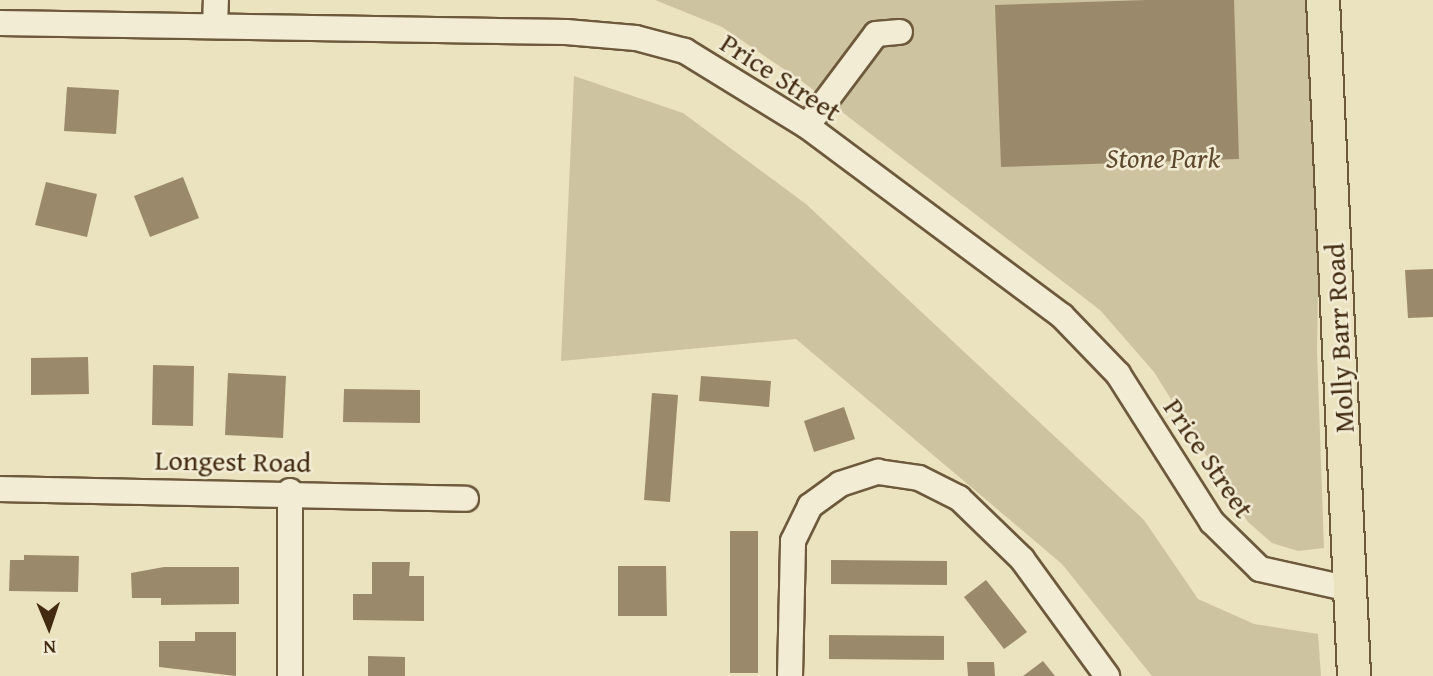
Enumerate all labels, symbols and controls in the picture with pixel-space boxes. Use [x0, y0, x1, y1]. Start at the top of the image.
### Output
street label: Price Street [714, 26, 848, 128]
park label: Stone Park [1106, 141, 1220, 175]
street label: Molly Barr Road [1317, 242, 1361, 434]
street label: Price Street [1157, 392, 1261, 524]
street label: Longest Road [154, 443, 312, 479]
north arrow [14, 592, 84, 662]
text: N [43, 634, 57, 662]

